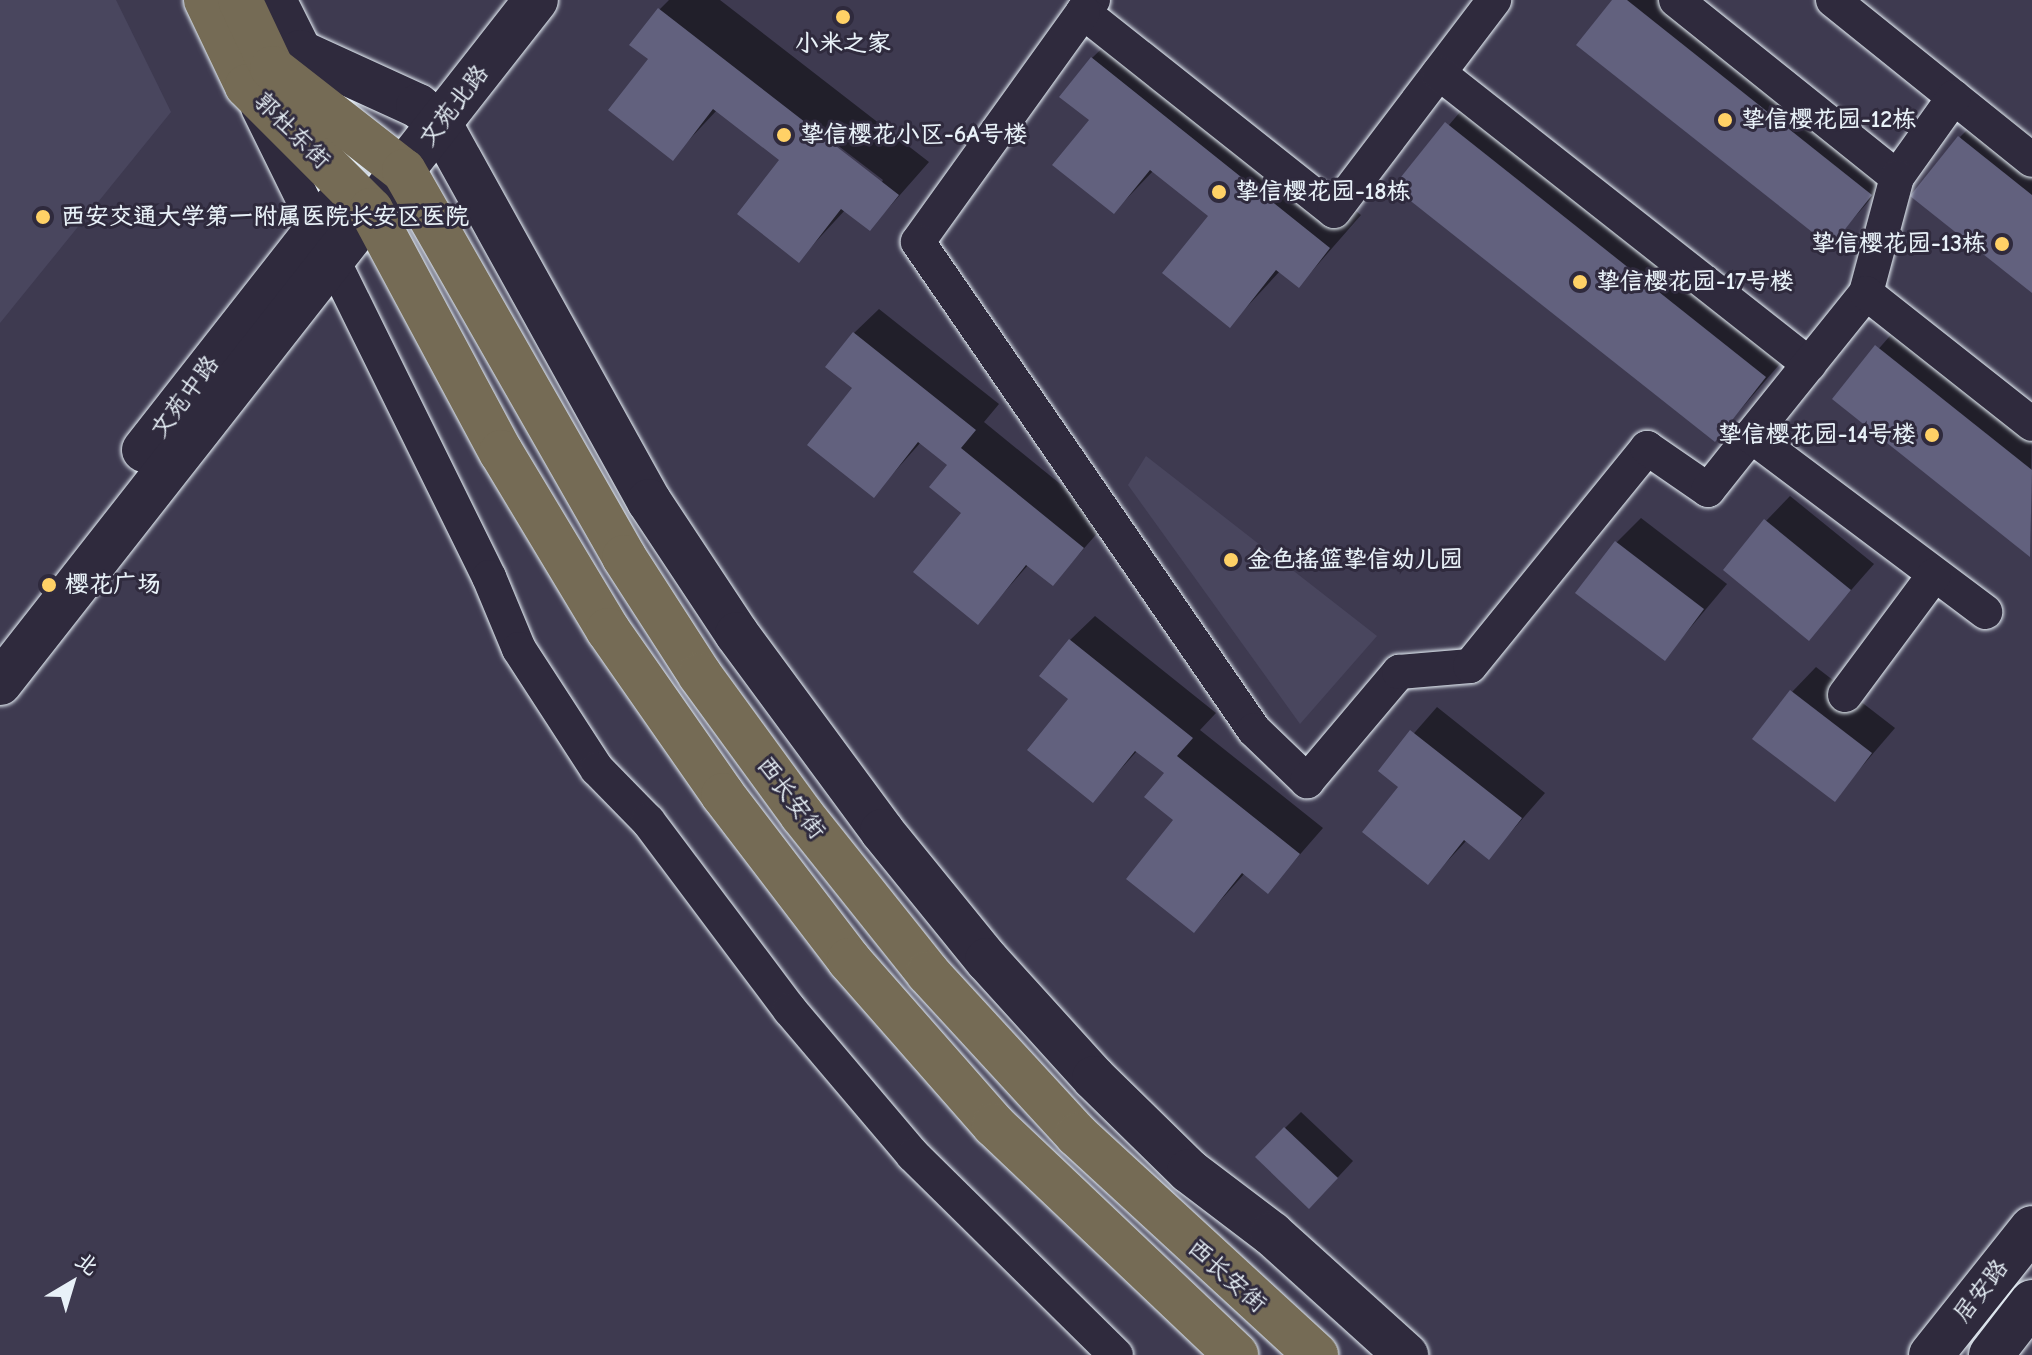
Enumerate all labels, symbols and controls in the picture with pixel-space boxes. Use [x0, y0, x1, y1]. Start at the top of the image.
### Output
marker: 小米之家 [834, 8, 852, 26]
place label: 小米之家 [795, 30, 891, 58]
street label: 文苑北路 [413, 59, 495, 153]
street label: 郭杜东街 [248, 87, 336, 175]
place label: 挚信樱花园-12栋 [1741, 106, 1916, 134]
marker: 挚信樱花园-12栋 [1716, 111, 1734, 129]
place label: 挚信樱花小区-6A号楼 [800, 121, 1028, 149]
marker: 挚信樱花小区-6A号楼 [775, 126, 793, 144]
place label: 挚信樱花园-18栋 [1235, 178, 1411, 206]
marker: 挚信樱花园-18栋 [1210, 183, 1228, 201]
place label: 西安交通大学第一附属医院长安区医院 [61, 203, 469, 231]
marker: 西安交通大学第一附属医院长安区医院 [32, 206, 54, 228]
place label: 挚信樱花园-13栋 [1811, 230, 1986, 258]
marker: 挚信樱花园-13栋 [1993, 235, 2011, 253]
place label: 挚信樱花园-17号楼 [1596, 268, 1794, 296]
marker: 挚信樱花园-17号楼 [1571, 273, 1589, 291]
street label: 文苑中路 [145, 350, 225, 444]
place label: 挚信樱花园-14号楼 [1718, 421, 1916, 449]
marker: 挚信樱花园-14号楼 [1923, 426, 1941, 444]
place label: 金色摇篮挚信幼儿园 [1247, 546, 1463, 574]
marker: 金色摇篮挚信幼儿园 [1222, 551, 1240, 569]
place label: 樱花广场 [65, 571, 161, 599]
marker: 樱花广场 [40, 576, 58, 594]
street label: 西长安街 [751, 751, 831, 845]
street label: 西长安街 [1182, 1233, 1272, 1319]
north arrow [32, 1243, 112, 1323]
text: 北 [70, 1247, 103, 1281]
street label: 居安路 [1947, 1254, 2015, 1328]

